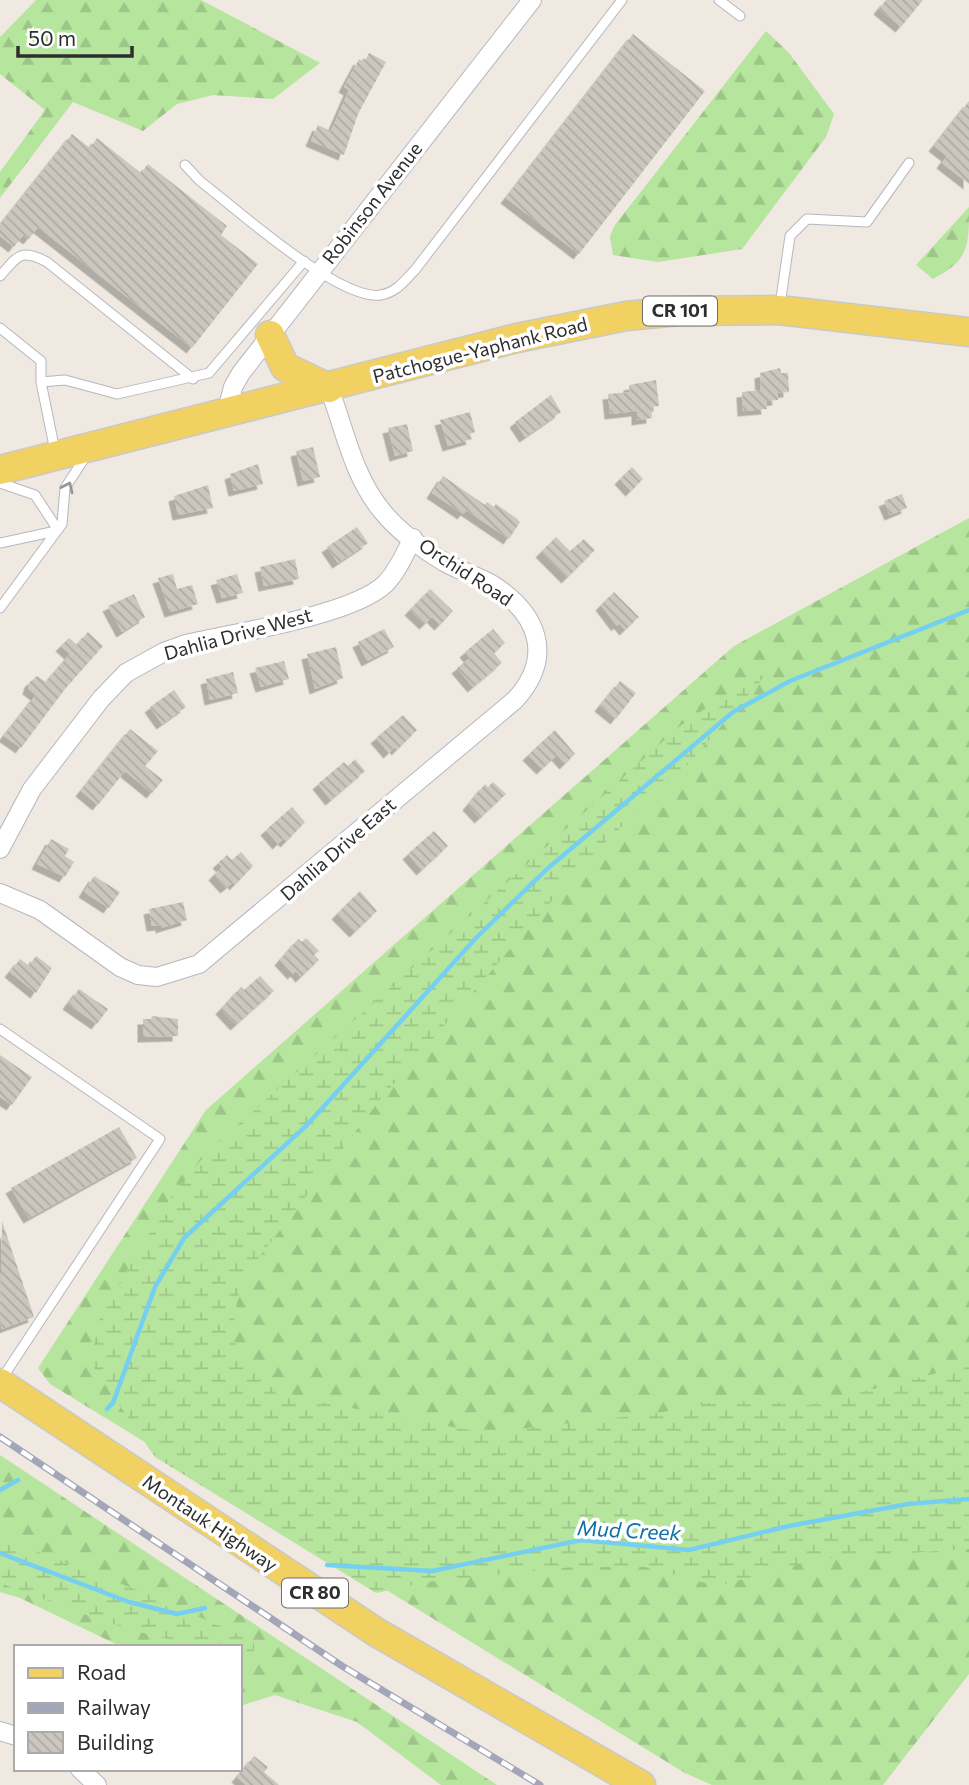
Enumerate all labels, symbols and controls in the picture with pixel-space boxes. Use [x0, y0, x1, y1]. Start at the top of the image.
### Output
scale bar [18, 14, 131, 58]
text: 50 m [28, 25, 76, 50]
street label: Robinson Avenue [317, 137, 426, 268]
road number: CR 101 [643, 296, 717, 326]
street label: Patchogue-Yaphank Road [370, 312, 590, 387]
one-way arrow [60, 482, 74, 494]
street label: Orchid Road [415, 533, 517, 610]
street label: Dahlia Drive West [161, 603, 314, 664]
street label: Dahlia Drive East [275, 792, 400, 905]
street label: Montauk Highway [139, 1469, 282, 1576]
water label: Mud Creek [577, 1514, 682, 1545]
road number: CR 80 [282, 1578, 348, 1608]
legend [14, 1645, 242, 1771]
text: Road [77, 1659, 126, 1684]
text: Railway [77, 1694, 151, 1719]
text: Building [77, 1729, 154, 1754]

